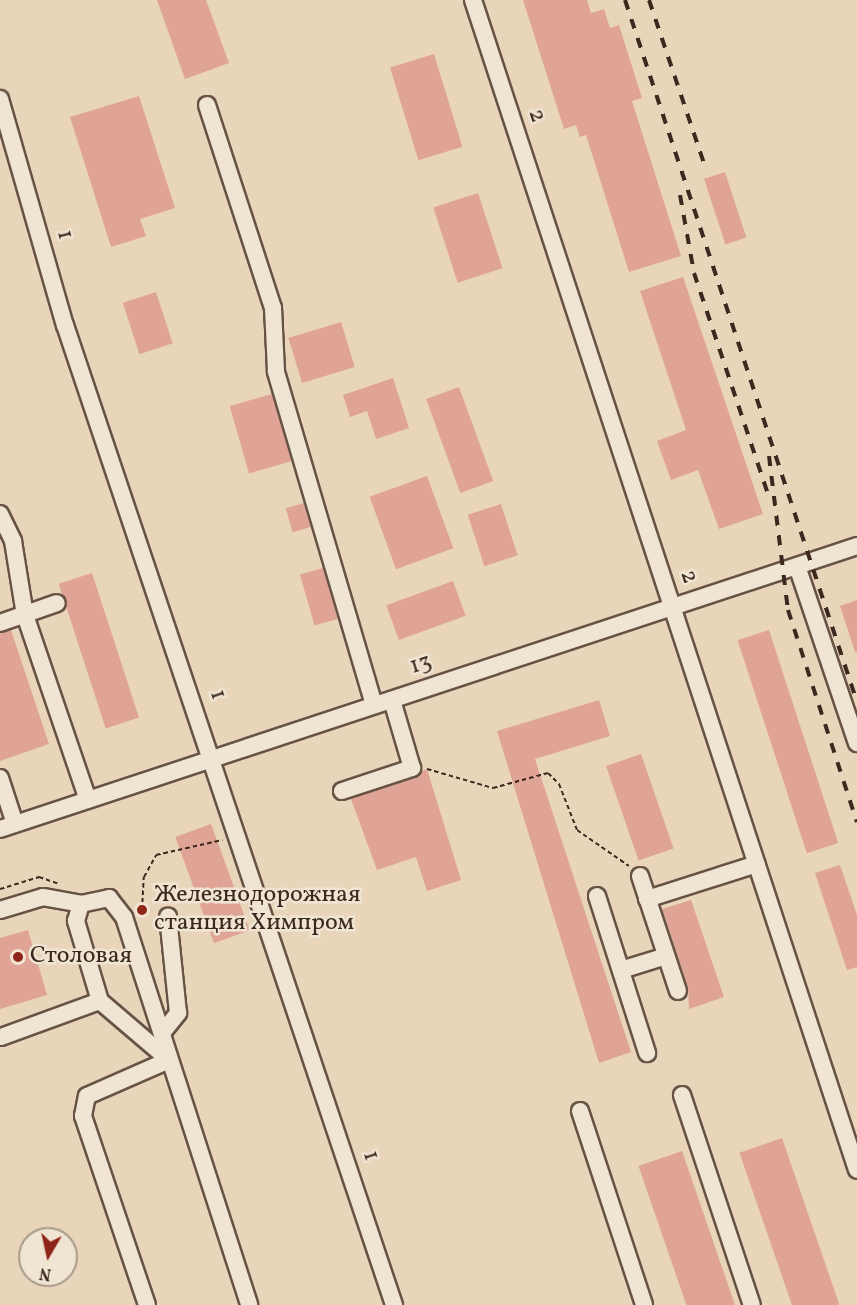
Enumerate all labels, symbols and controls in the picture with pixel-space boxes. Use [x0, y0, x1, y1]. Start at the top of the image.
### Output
street label: 2 [520, 105, 552, 127]
street label: 1 [49, 227, 79, 243]
street label: 2 [672, 566, 704, 588]
street label: 13 [406, 648, 436, 682]
street label: 1 [202, 686, 232, 704]
place label: Железнодорожная станция Химпром [154, 882, 361, 938]
marker: Железнодорожная станция Химпром [135, 903, 149, 917]
place label: Столовая [30, 943, 132, 971]
marker: Столовая [11, 950, 25, 964]
street label: 1 [355, 1147, 385, 1165]
north arrow [18, 1227, 78, 1287]
text: N [38, 1261, 53, 1285]

